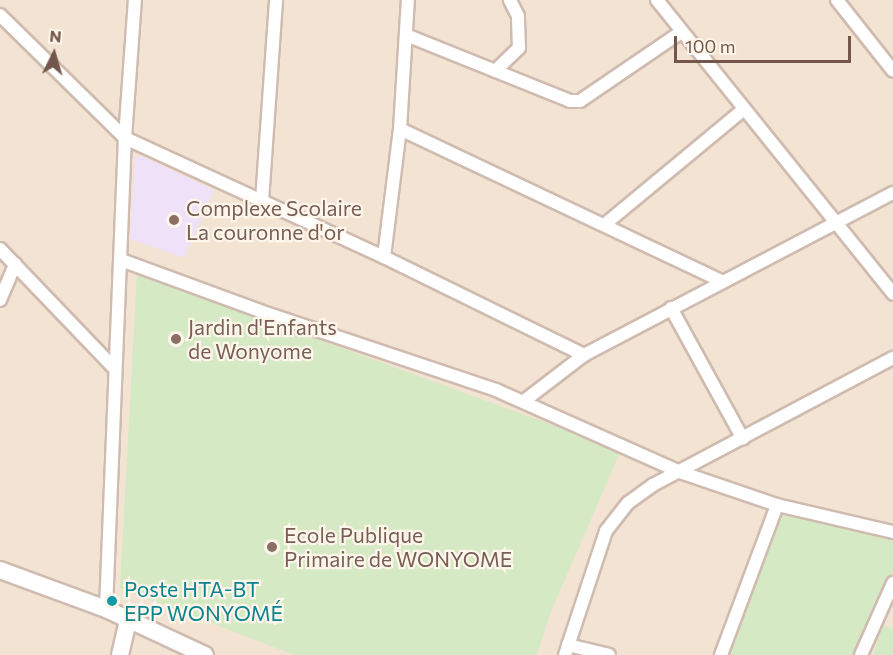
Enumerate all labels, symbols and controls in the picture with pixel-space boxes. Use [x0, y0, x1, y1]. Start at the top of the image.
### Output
north arrow [24, 24, 84, 84]
scale bar [677, 24, 854, 62]
text: N [49, 26, 62, 46]
text: 100 m [685, 35, 735, 57]
place label: Complexe Scolaire La couronne d'or [186, 195, 362, 245]
marker: Complexe Scolaire La couronne d'or [167, 213, 181, 227]
place label: Jardin d'Enfants de Wonyome [188, 314, 337, 364]
marker: Jardin d'Enfants de Wonyome [169, 332, 183, 346]
place label: Ecole Publique Primaire de WONYOME [284, 522, 512, 572]
marker: Ecole Publique Primaire de WONYOME [265, 540, 279, 554]
place label: Poste HTA-BT EPP WONYOMÉ [124, 576, 283, 626]
marker: Poste HTA-BT EPP WONYOMÉ [105, 594, 119, 608]

